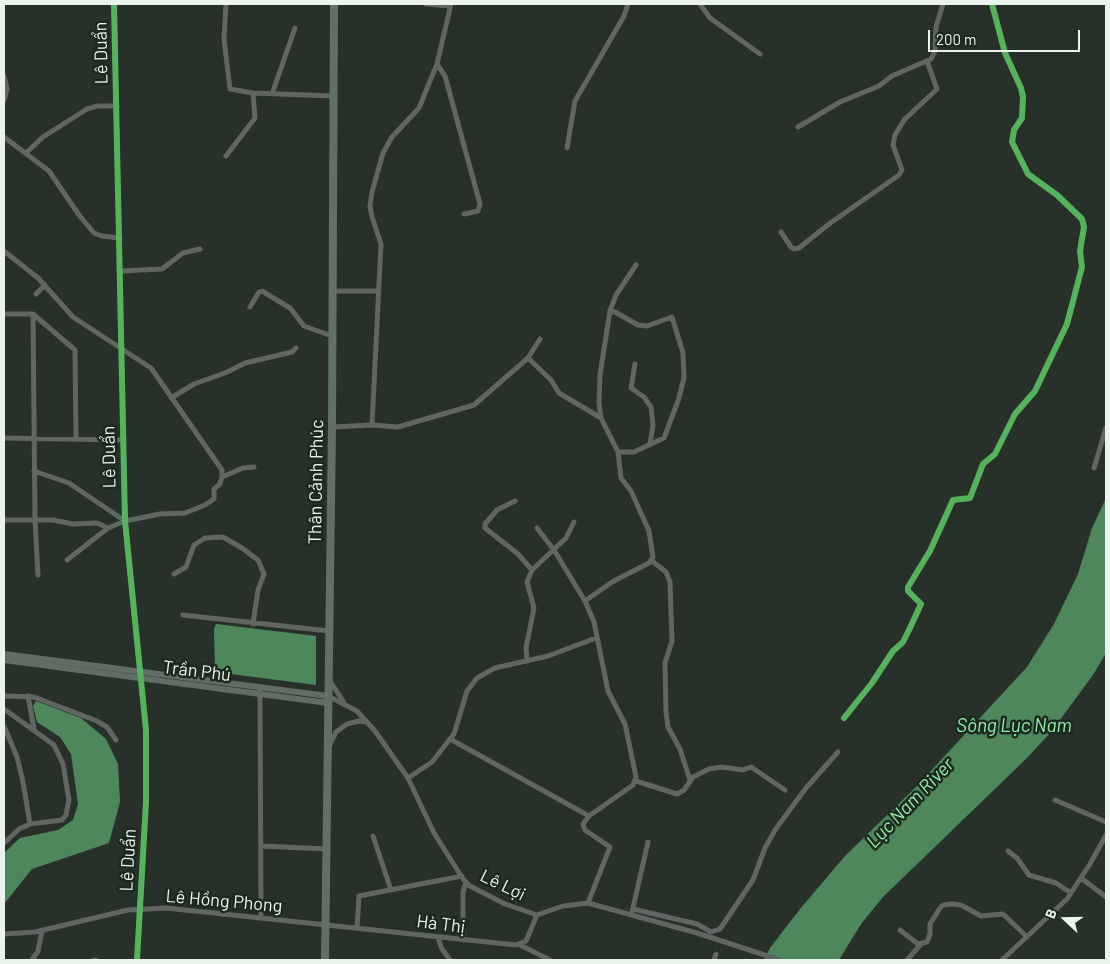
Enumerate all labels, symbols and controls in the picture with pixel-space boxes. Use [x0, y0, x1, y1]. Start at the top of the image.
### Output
scale bar [930, 20, 1082, 52]
street label: Lê Duẩn [90, 21, 112, 85]
text: 200 m [936, 30, 976, 48]
street label: Thân Cảnh Phúc [304, 419, 328, 545]
street label: Lê Duẩn [98, 425, 120, 489]
street label: Trần Phú [162, 656, 232, 686]
water label: Sông Lục Nam [956, 715, 1072, 737]
water label: Lục Nam River [861, 753, 959, 853]
street label: Lê Duẩn [116, 828, 140, 892]
street label: Lê Lợi [477, 865, 529, 905]
street label: Lê Hồng Phong [165, 885, 283, 917]
north arrow [1040, 894, 1090, 944]
text: B [1041, 906, 1060, 921]
street label: Hà Thị [415, 910, 467, 938]

